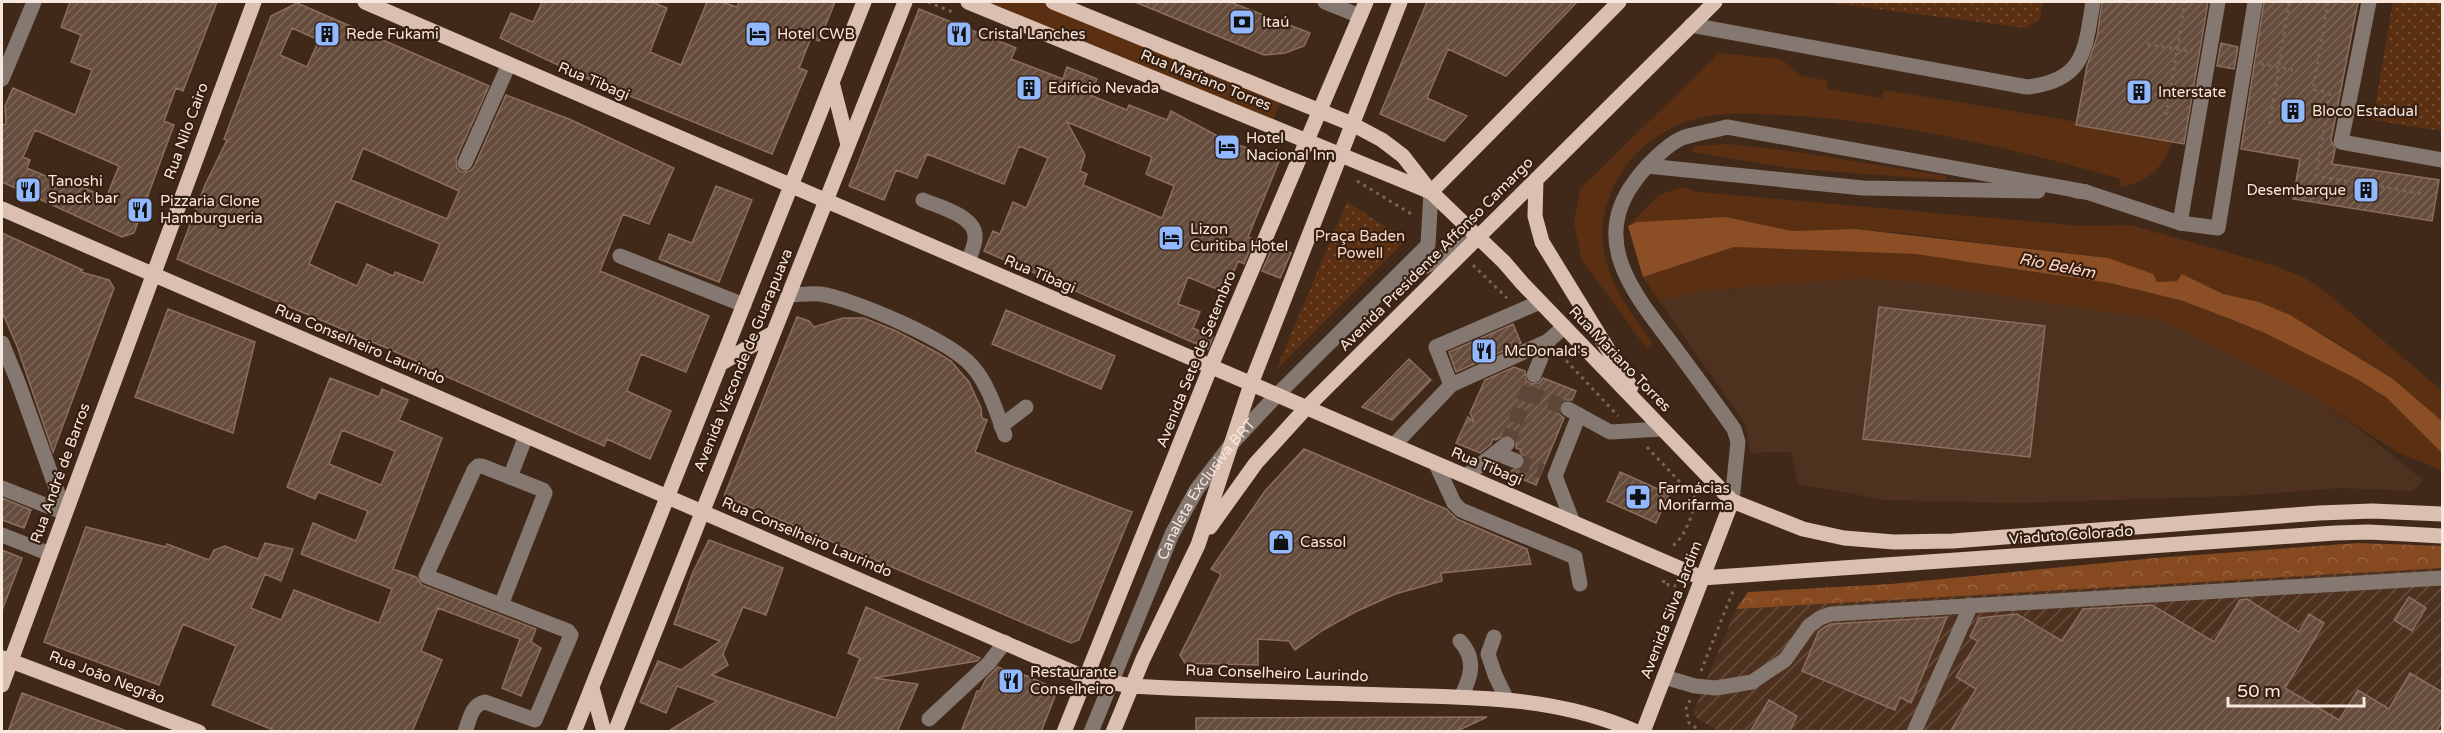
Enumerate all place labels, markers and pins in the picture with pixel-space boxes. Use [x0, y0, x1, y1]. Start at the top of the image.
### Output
bank icon: Itaú [1227, 7, 1257, 37]
place label: Itaú [1262, 13, 1289, 31]
building icon: Rede Fukami [312, 19, 342, 49]
hotel icon: Hotel CWB [743, 19, 773, 49]
restaurant icon: Cristal Lanches [944, 19, 974, 49]
place label: Rede Fukami [346, 25, 439, 43]
place label: Hotel CWB [777, 25, 855, 43]
place label: Cristal Lanches [978, 25, 1086, 43]
building icon: Edifício Nevada [1014, 73, 1044, 103]
building icon: Interstate [2124, 77, 2154, 107]
place label: Edifício Nevada [1048, 79, 1159, 97]
place label: Interstate [2158, 83, 2226, 101]
building icon: Bloco Estadual [2278, 96, 2308, 126]
place label: Bloco Estadual [2312, 102, 2418, 120]
place label: Hotel Nacional Inn [1246, 129, 1335, 164]
hotel icon: Hotel Nacional Inn [1212, 132, 1242, 162]
place label: Tanoshi Snack bar [48, 172, 119, 207]
restaurant icon: Tanoshi Snack bar [13, 175, 43, 205]
building icon: Desembarque [2351, 175, 2381, 205]
place label: Desembarque [2247, 181, 2346, 199]
place label: Pizzaria Clone Hamburgueria [160, 192, 263, 227]
restaurant icon: Pizzaria Clone Hamburgueria [125, 195, 155, 225]
place label: Lizon Curitiba Hotel [1190, 220, 1288, 255]
hotel icon: Lizon Curitiba Hotel [1156, 223, 1186, 253]
restaurant icon: McDonald's [1469, 336, 1499, 366]
place label: McDonald's [1504, 342, 1588, 360]
place label: Farmácias Morifarma [1658, 479, 1733, 514]
pharmacy icon: Farmácias Morifarma [1623, 482, 1653, 512]
shop icon: Cassol [1266, 527, 1296, 557]
place label: Cassol [1300, 533, 1346, 551]
place label: Restaurante Conselheiro [1030, 663, 1117, 698]
restaurant icon: Restaurante Conselheiro [996, 666, 1026, 696]

